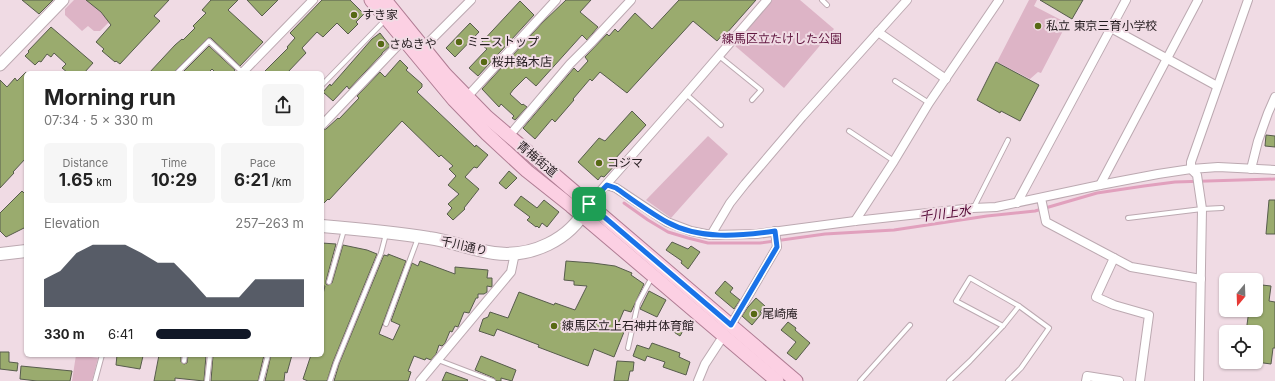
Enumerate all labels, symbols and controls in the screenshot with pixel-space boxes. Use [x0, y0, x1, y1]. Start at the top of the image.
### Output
place label: すき家 [362, 7, 398, 22]
marker: すき家 [349, 10, 359, 20]
place label: 私立 東京三育小学校 [1046, 18, 1157, 33]
marker: 私立 東京三育小学校 [1033, 21, 1043, 31]
park label: 練馬区立たけした公園 [722, 31, 842, 46]
place label: ミニストップ [467, 34, 539, 49]
place label: さぬきや [389, 36, 437, 51]
marker: ミニストップ [454, 37, 464, 47]
marker: さぬきや [376, 39, 386, 49]
place label: 桜井銘木店 [492, 54, 552, 69]
marker: 桜井銘木店 [479, 57, 489, 67]
text: Morning run [44, 84, 176, 110]
button: share [262, 84, 304, 126]
text: 07:34 · 5 × 330 m [44, 112, 153, 128]
street label: 青梅街道 [514, 137, 561, 180]
place label: コジマ [607, 155, 643, 170]
text: Distance [63, 156, 108, 170]
text: Time [161, 156, 187, 170]
text: Pace [250, 156, 276, 170]
marker: コジマ [594, 158, 604, 168]
text: 1.65 [59, 170, 93, 190]
text: 10:29 [151, 170, 197, 190]
text: 6:21 [234, 170, 269, 190]
text: km [93, 175, 112, 189]
text: /km [269, 175, 291, 189]
pin [572, 187, 606, 221]
icon: arrive [578, 193, 600, 215]
water label: 千川上水 [918, 201, 974, 225]
text: Elevation [44, 215, 100, 231]
text: 257–263 m [235, 215, 304, 231]
street label: 千川通り [439, 233, 489, 258]
north arrow [1219, 273, 1263, 317]
map controls [1219, 273, 1263, 369]
place label: 尾崎庵 [762, 306, 798, 321]
marker: 尾崎庵 [749, 309, 759, 319]
place label: 練馬区立上石神井体育館 [562, 318, 694, 333]
marker: 練馬区立上石神井体育館 [549, 321, 559, 331]
button: locate [1219, 325, 1263, 369]
text: 330 m [44, 326, 85, 342]
text: 6:41 [108, 326, 133, 342]

